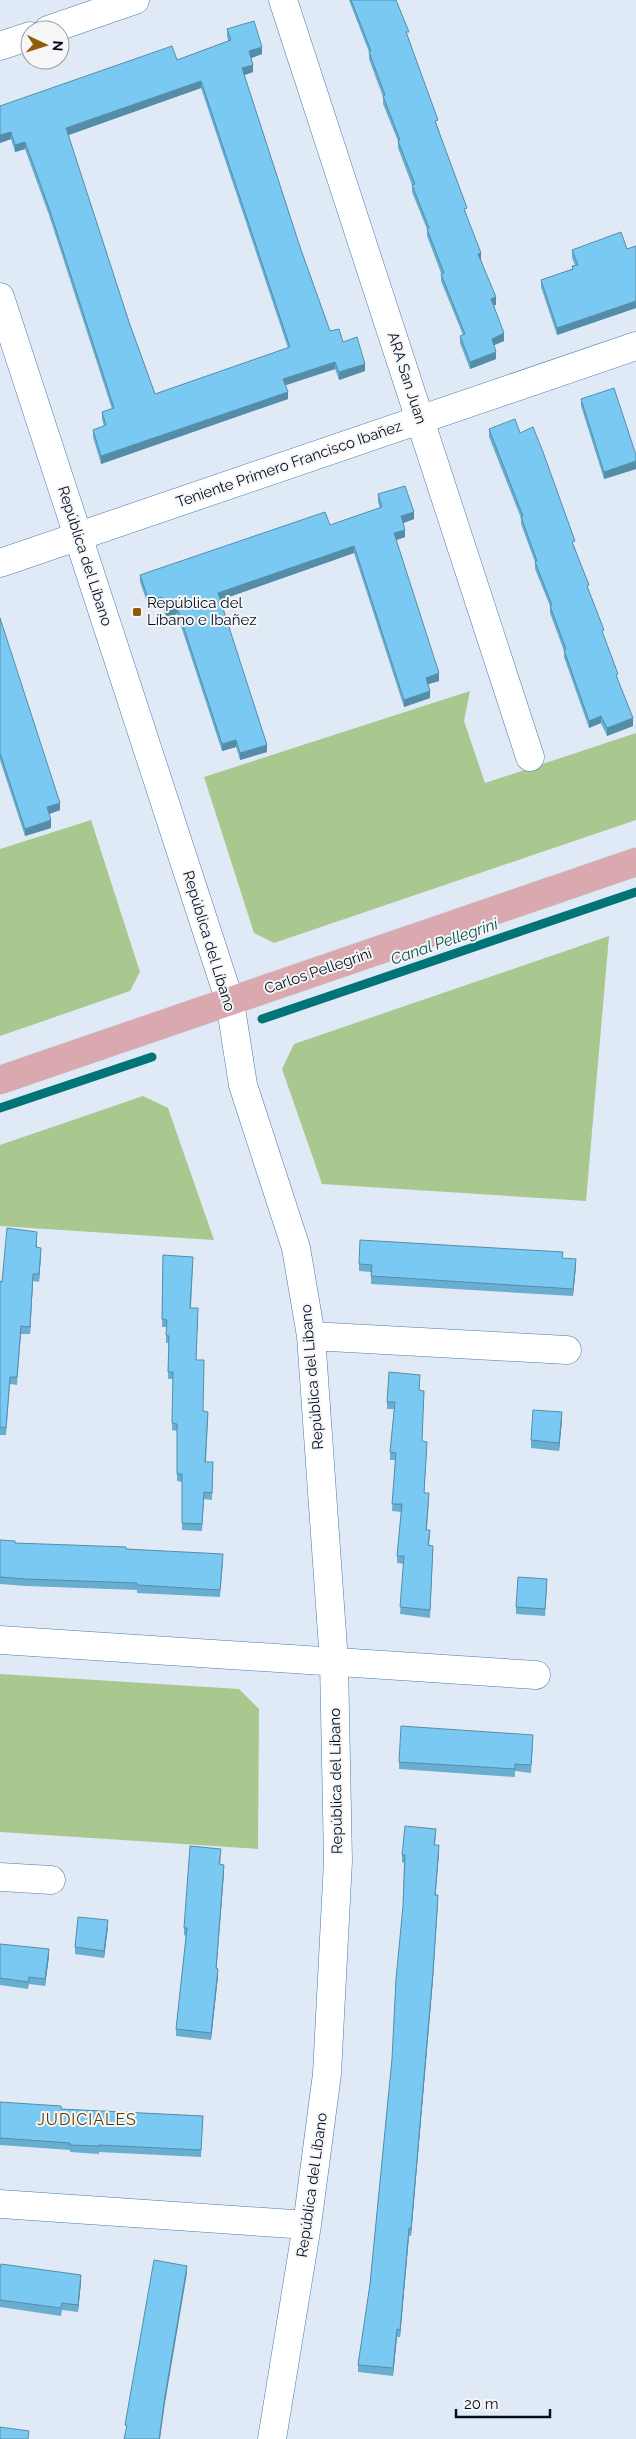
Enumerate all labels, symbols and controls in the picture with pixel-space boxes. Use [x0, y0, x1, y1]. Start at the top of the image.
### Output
north arrow [20, 20, 70, 70]
text: N [50, 40, 66, 52]
street label: ARA San Juan [384, 330, 430, 426]
street label: Teniente Primero Francisco Ibañez [174, 417, 404, 511]
street label: República del Líbano [54, 484, 116, 628]
place label: República del Líbano e Ibañez [147, 594, 257, 629]
marker: República del Líbano e Ibañez [131, 606, 143, 618]
street label: República del Líbano [179, 869, 239, 1014]
water label: Canal Pellegrini [388, 914, 501, 969]
street label: Carlos Pellegrini [262, 944, 374, 998]
street label: República del Líbano [297, 1303, 327, 1451]
street label: República del Líbano [326, 1708, 346, 1854]
district label: JUDICIALES [37, 2110, 137, 2129]
street label: República del Líbano [293, 2111, 331, 2259]
scale bar [456, 2386, 550, 2418]
text: 20 m [464, 2395, 499, 2413]

